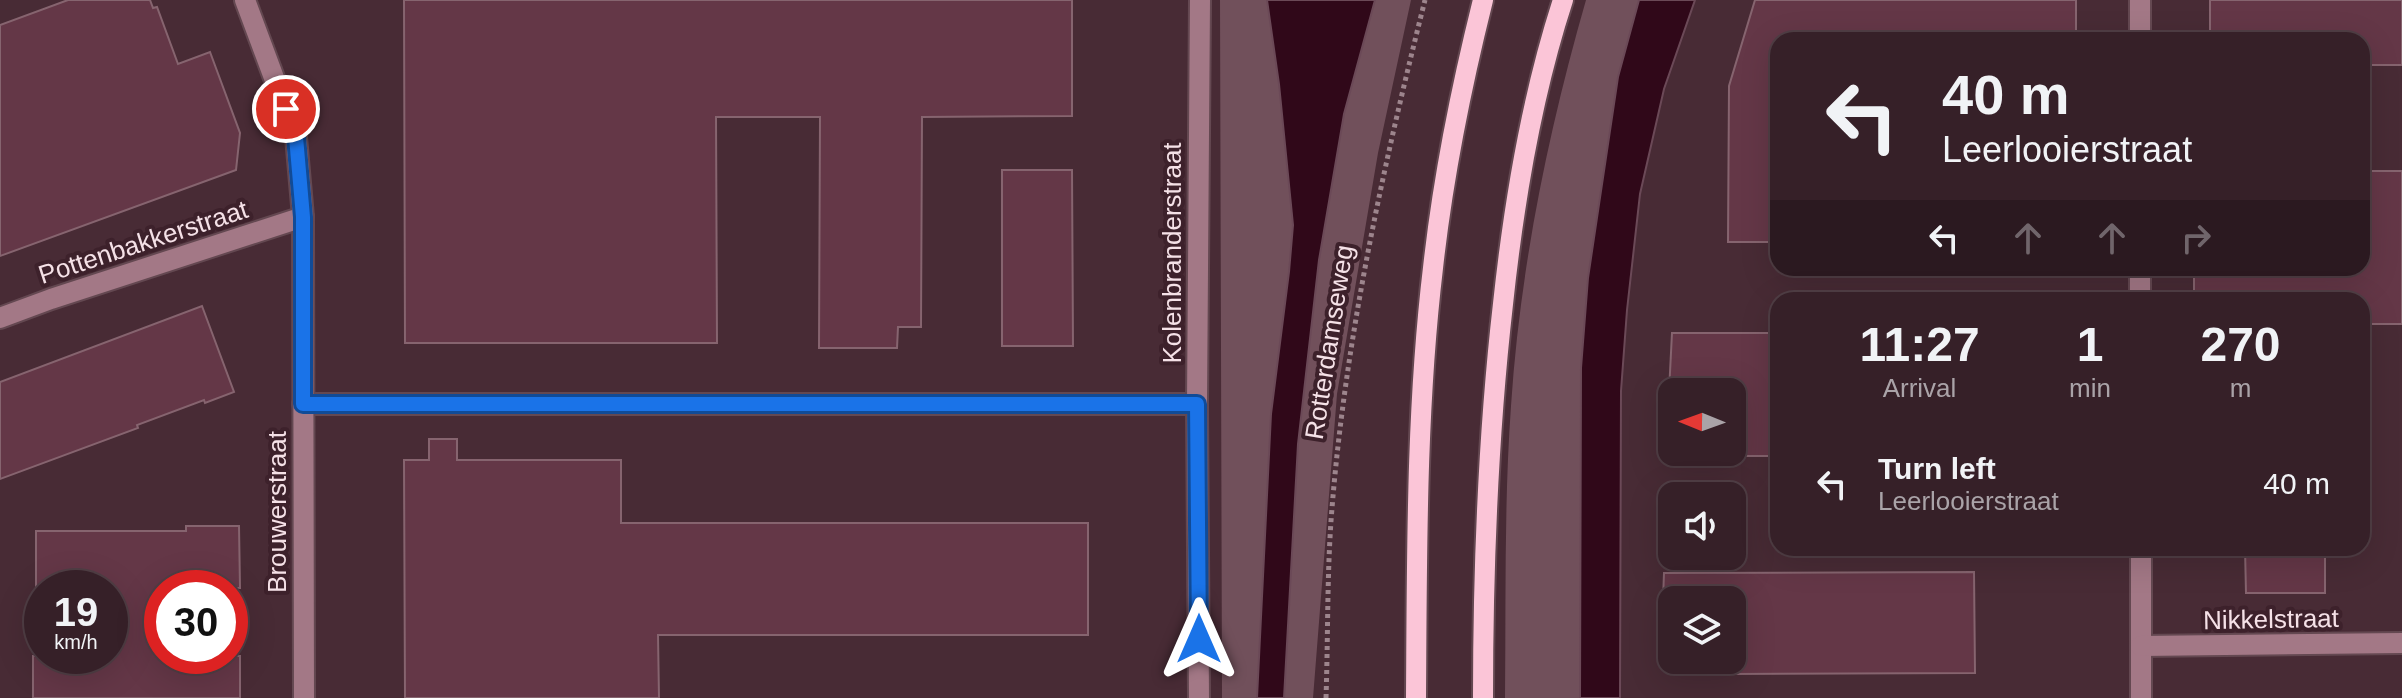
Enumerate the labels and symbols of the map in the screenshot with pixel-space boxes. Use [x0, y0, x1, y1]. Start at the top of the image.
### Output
pin [252, 75, 320, 143]
street label: Kolenbranderstraat [1157, 142, 1187, 364]
street label: Pottenbakkerstraat [35, 194, 252, 290]
street label: Rotterdamseweg [1299, 243, 1359, 441]
north arrow [1658, 378, 1746, 466]
street label: Brouwerstraat [262, 430, 292, 593]
speed limit sign: 30 [144, 570, 248, 674]
position arrow [1157, 597, 1241, 681]
street label: Nikkelstraat [2203, 603, 2340, 635]

